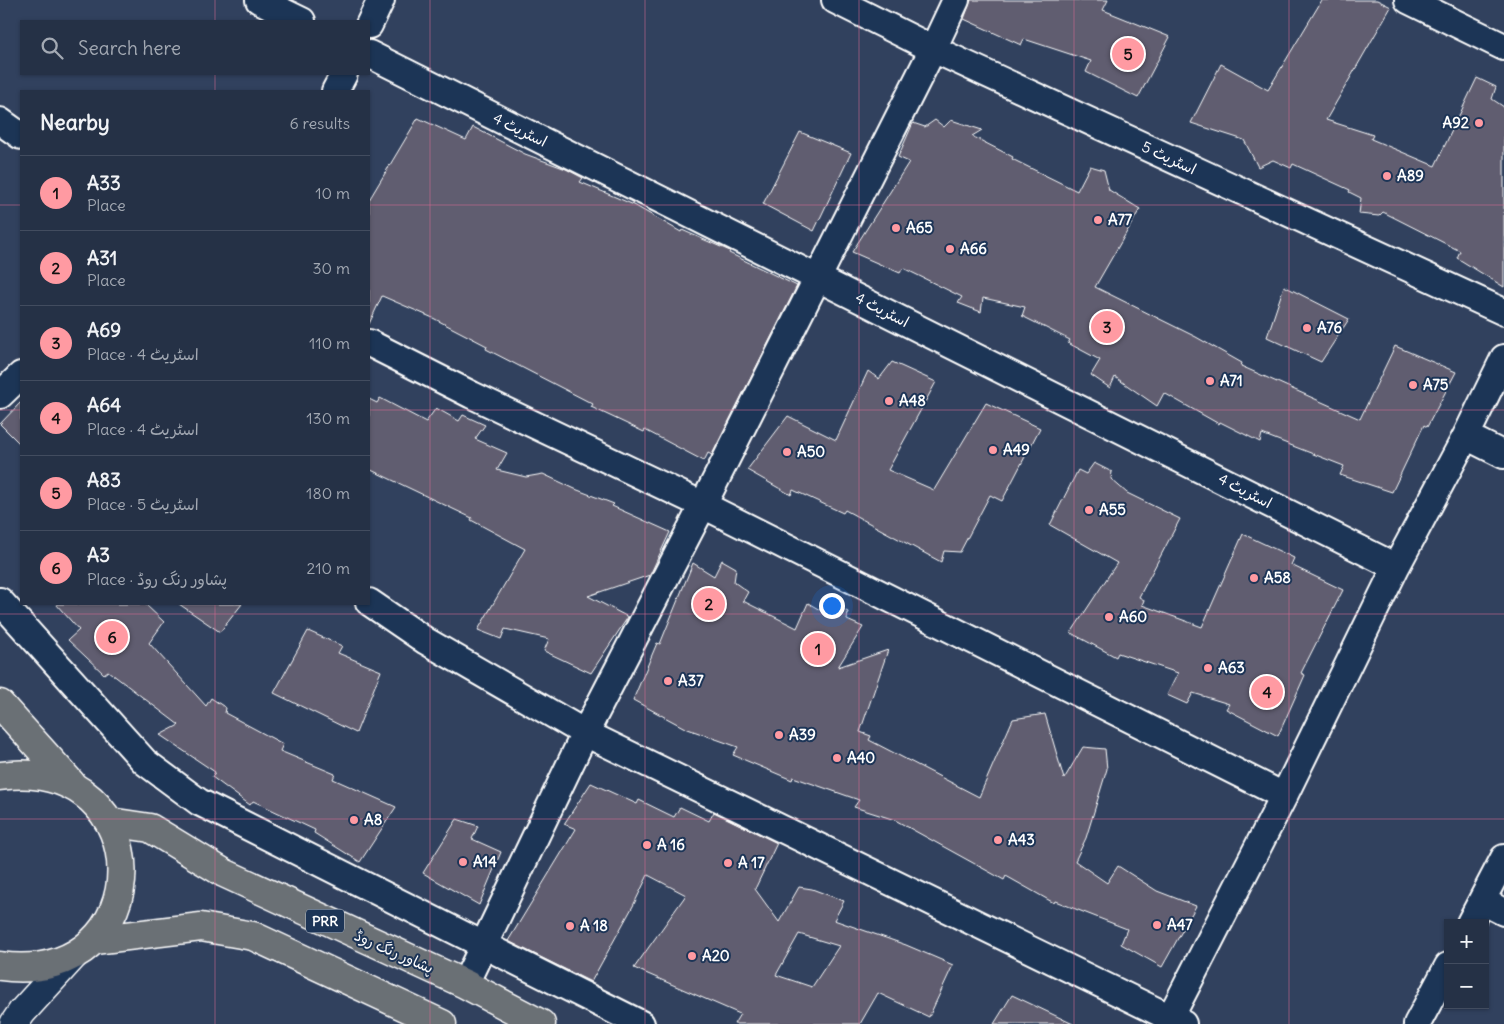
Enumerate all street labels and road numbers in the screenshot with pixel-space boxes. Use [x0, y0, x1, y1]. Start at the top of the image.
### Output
street label: اسٹریٹ 4 [490, 108, 550, 151]
street label: اسٹریٹ 5 [1139, 137, 1200, 178]
street label: اسٹریٹ 4 [852, 288, 912, 331]
street label: اسٹریٹ 4 [1215, 469, 1275, 512]
road number: PRR [306, 909, 344, 932]
street label: پشاور رنگ روڈ [351, 926, 437, 978]

